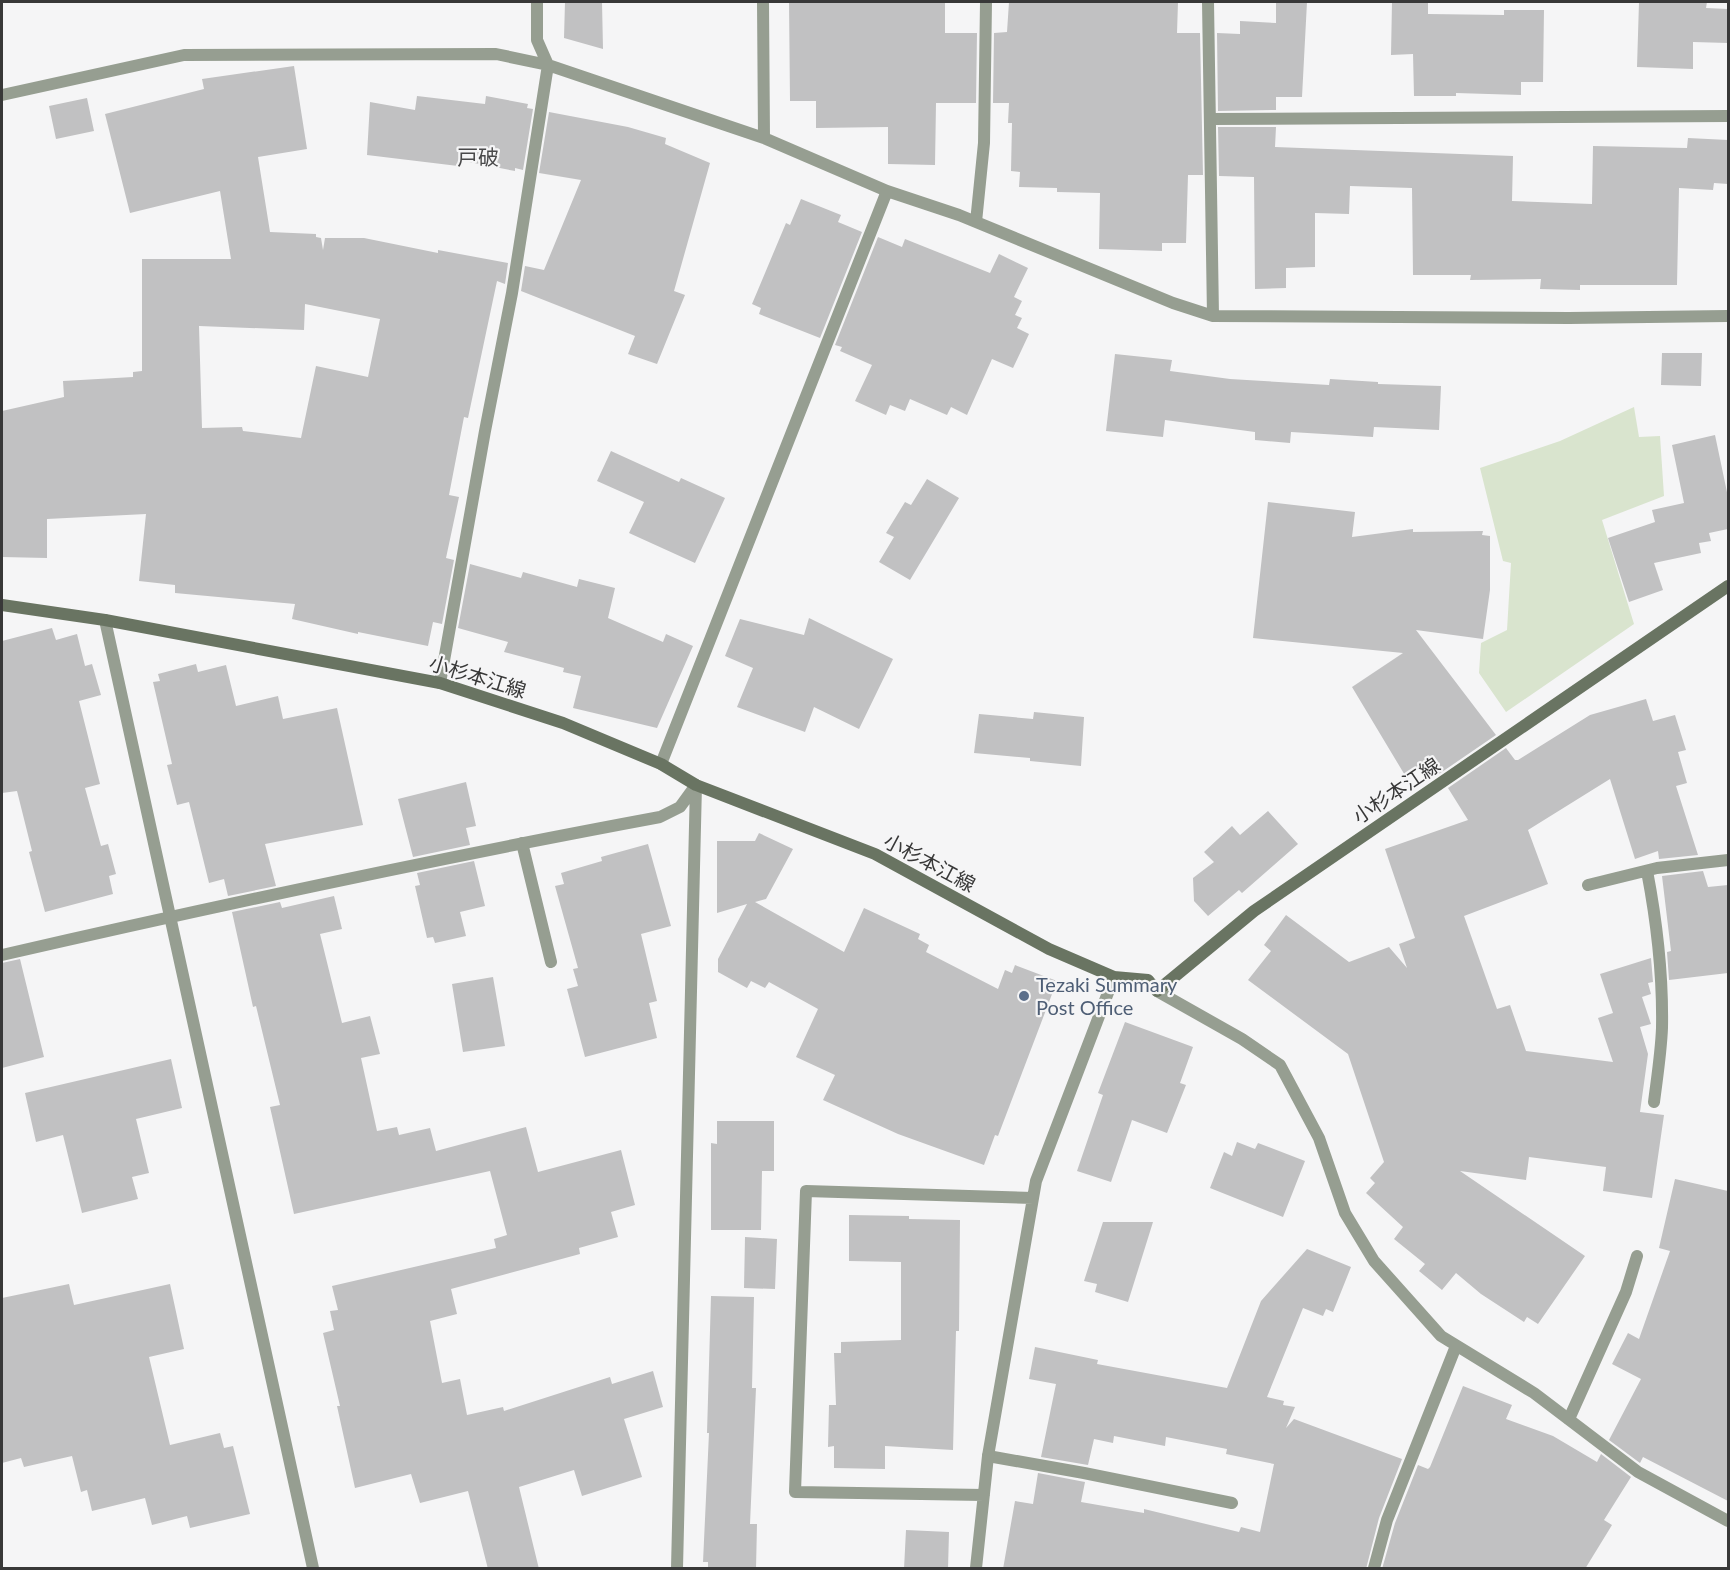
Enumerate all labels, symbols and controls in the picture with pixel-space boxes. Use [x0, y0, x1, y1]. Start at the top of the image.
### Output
district label: 戸破 [457, 144, 499, 169]
street label: 小杉本江線 [427, 650, 529, 702]
street label: 小杉本江線 [1348, 752, 1444, 828]
street label: 小杉本江線 [880, 828, 980, 896]
place label: Tezaki Summary Post Office [1036, 972, 1178, 1019]
marker: Tezaki Summary Post Office [1017, 989, 1031, 1003]

